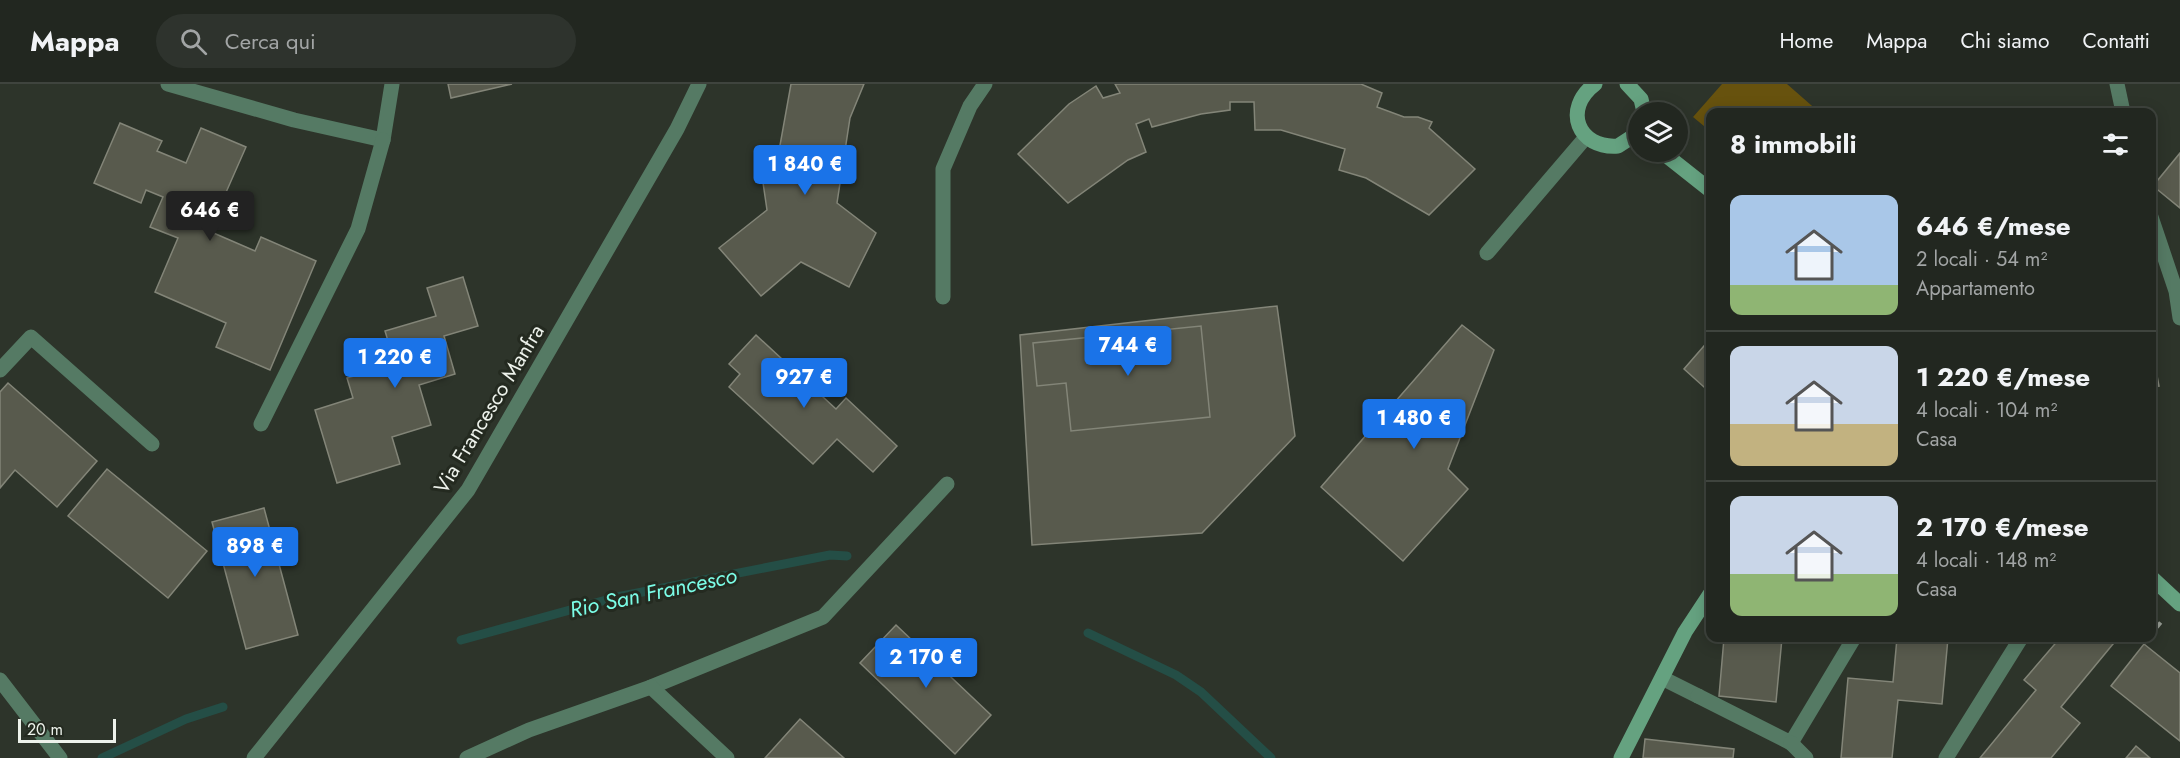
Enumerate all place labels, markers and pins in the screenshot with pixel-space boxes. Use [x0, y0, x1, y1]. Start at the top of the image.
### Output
pin: 1 840 € [750, 145, 860, 196]
pin: 646 € [168, 191, 252, 242]
pin: 744 € [1086, 326, 1170, 377]
pin: 1 220 € [340, 338, 450, 389]
pin: 927 € [762, 358, 846, 409]
pin: 1 480 € [1359, 399, 1469, 450]
pin: 898 € [213, 527, 297, 578]
pin: 2 170 € [871, 638, 981, 689]

